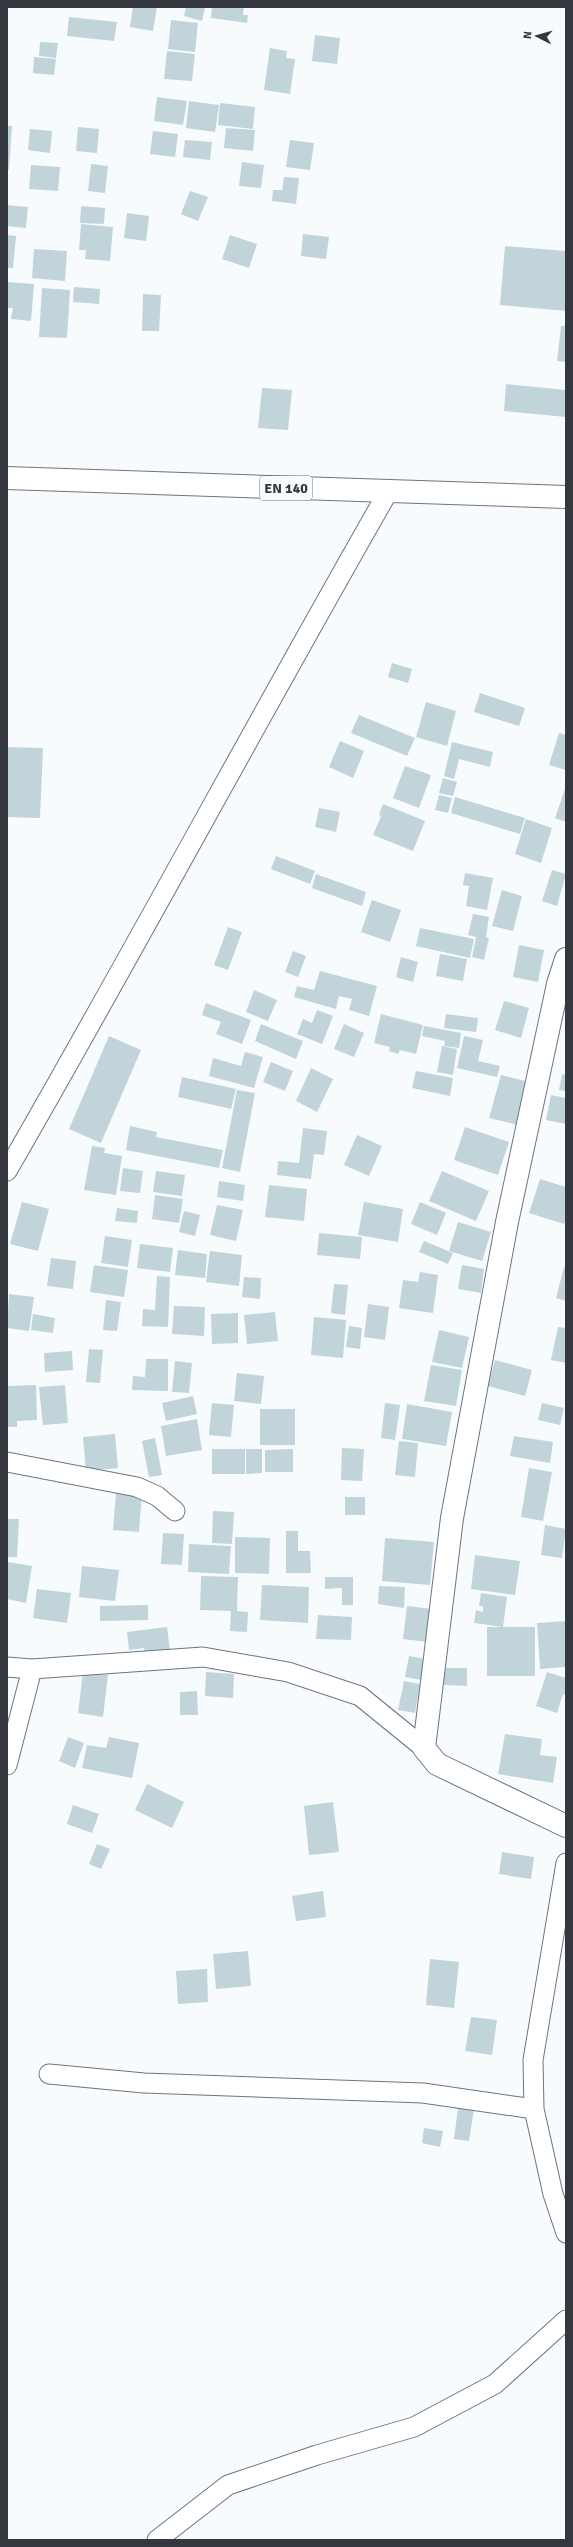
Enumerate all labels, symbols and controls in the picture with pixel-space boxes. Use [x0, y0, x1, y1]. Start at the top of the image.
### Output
north arrow [517, 16, 557, 56]
text: N [521, 31, 534, 39]
road number: EN 140 [260, 476, 312, 500]

